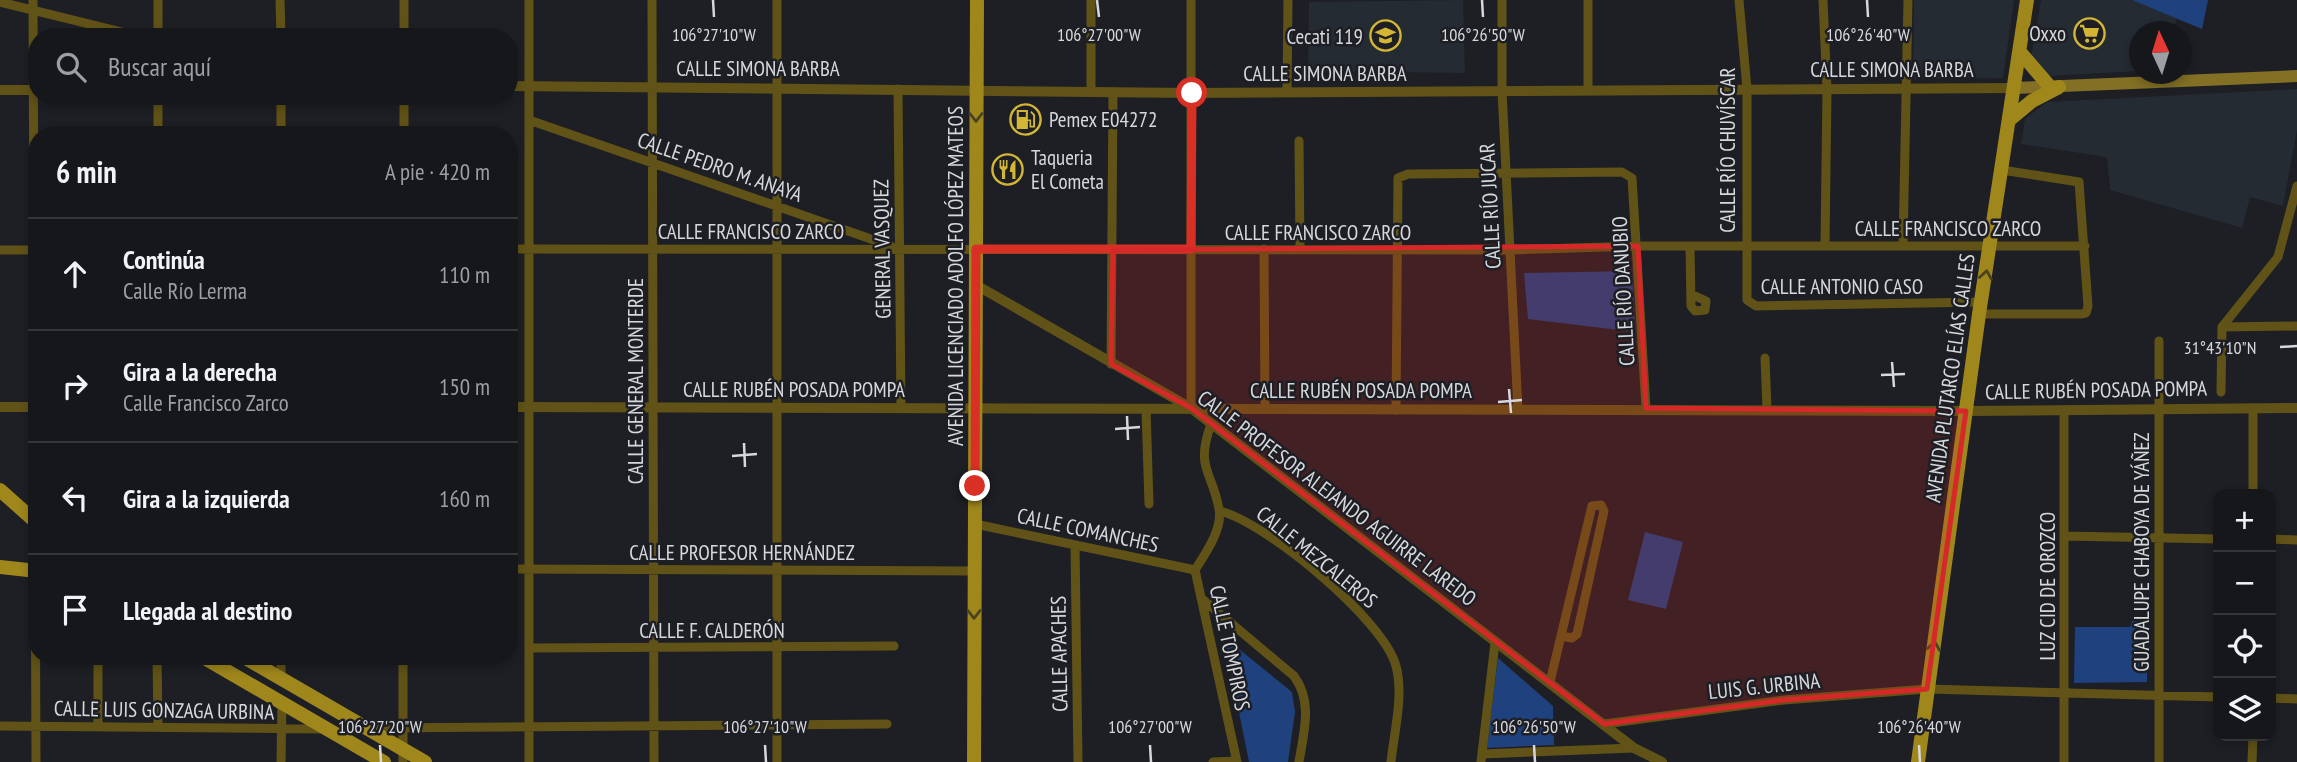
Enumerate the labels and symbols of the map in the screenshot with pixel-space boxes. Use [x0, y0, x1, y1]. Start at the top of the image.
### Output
supermarket icon: Oxxo [2072, 16, 2106, 50]
school or university icon: Cecati 119 [1369, 19, 1403, 53]
place label: Oxxo [2029, 20, 2066, 47]
north arrow [2129, 21, 2192, 84]
text: 106°27'10"W [672, 23, 756, 46]
text: 106°27'00"W [1057, 23, 1141, 46]
place label: Cecati 119 [1286, 23, 1363, 50]
text: 106°26'50"W [1441, 23, 1525, 46]
text: 106°26'40"W [1826, 23, 1910, 46]
street label: CALLE SIMONA BARBA [676, 55, 840, 82]
street label: CALLE SIMONA BARBA [1810, 56, 1974, 83]
street label: CALLE SIMONA BARBA [1243, 60, 1407, 87]
street label: CALLE RÍO CHUVÍSCAR [1714, 67, 1741, 233]
route start [1176, 77, 1207, 108]
fuel station icon: Pemex E04272 [1009, 102, 1043, 136]
street label: AVENIDA LICENCIADO ADOLFO LÓPEZ MATEOS [942, 106, 969, 446]
place label: Pemex E04272 [1049, 106, 1157, 133]
one-way arrow [968, 112, 984, 123]
street label: CALLE PEDRO M. ANAYA [634, 126, 806, 208]
street label: CALLE RÍO JUCAR [1473, 142, 1507, 270]
place label: Taqueria El Cometa [1031, 144, 1104, 195]
restaurant icon: Taqueria El Cometa [991, 152, 1025, 186]
street label: GENERAL VASQUEZ [867, 179, 897, 319]
street label: CALLE RÍO DANUBIO [1606, 215, 1640, 367]
street label: CALLE FRANCISCO ZARCO [1855, 215, 2041, 242]
street label: CALLE FRANCISCO ZARCO [658, 218, 844, 245]
street label: CALLE FRANCISCO ZARCO [1225, 219, 1411, 246]
street label: AVENIDA PLUTARCO ELÍAS CALLES [1919, 252, 1981, 504]
one-way arrow [1978, 269, 1993, 281]
street label: CALLE ANTONIO CASO [1761, 273, 1923, 300]
street label: CALLE GENERAL MONTERDE [622, 278, 649, 484]
text: 31°43'10"N [2184, 336, 2256, 359]
street label: CALLE RUBÉN POSADA POMPA [1985, 375, 2207, 405]
street label: CALLE RUBÉN POSADA POMPA [683, 376, 905, 403]
street label: CALLE RUBÉN POSADA POMPA [1250, 377, 1472, 404]
street label: CALLE PROFESOR ALEJANDO AGUIRRE LAREDO [1192, 384, 1482, 612]
street label: GUADALUPE CHABOYA DE YÁÑEZ [2128, 432, 2155, 672]
route end [959, 470, 990, 501]
street label: CALLE MEZCALEROS [1251, 500, 1383, 614]
street label: CALLE COMANCHES [1015, 502, 1161, 558]
street label: LUZ CID DE OROZCO [2034, 512, 2061, 660]
street label: CALLE PROFESOR HERNÁNDEZ [629, 539, 855, 566]
street label: CALLE TOMPIROS [1204, 583, 1256, 713]
street label: CALLE APACHES [1044, 596, 1074, 712]
one-way arrow [966, 609, 982, 620]
street label: CALLE F. CALDERÓN [639, 617, 785, 644]
one-way arrow [1926, 640, 1941, 652]
street label: LUIS G. URBINA [1707, 667, 1821, 705]
street label: CALLE LUIS GONZAGA URBINA [54, 695, 275, 725]
text: 106°27'20"W [338, 715, 422, 738]
text: 106°27'10"W [723, 715, 807, 738]
text: 106°27'00"W [1108, 715, 1192, 738]
text: 106°26'50"W [1492, 715, 1576, 738]
text: 106°26'40"W [1877, 715, 1961, 738]

